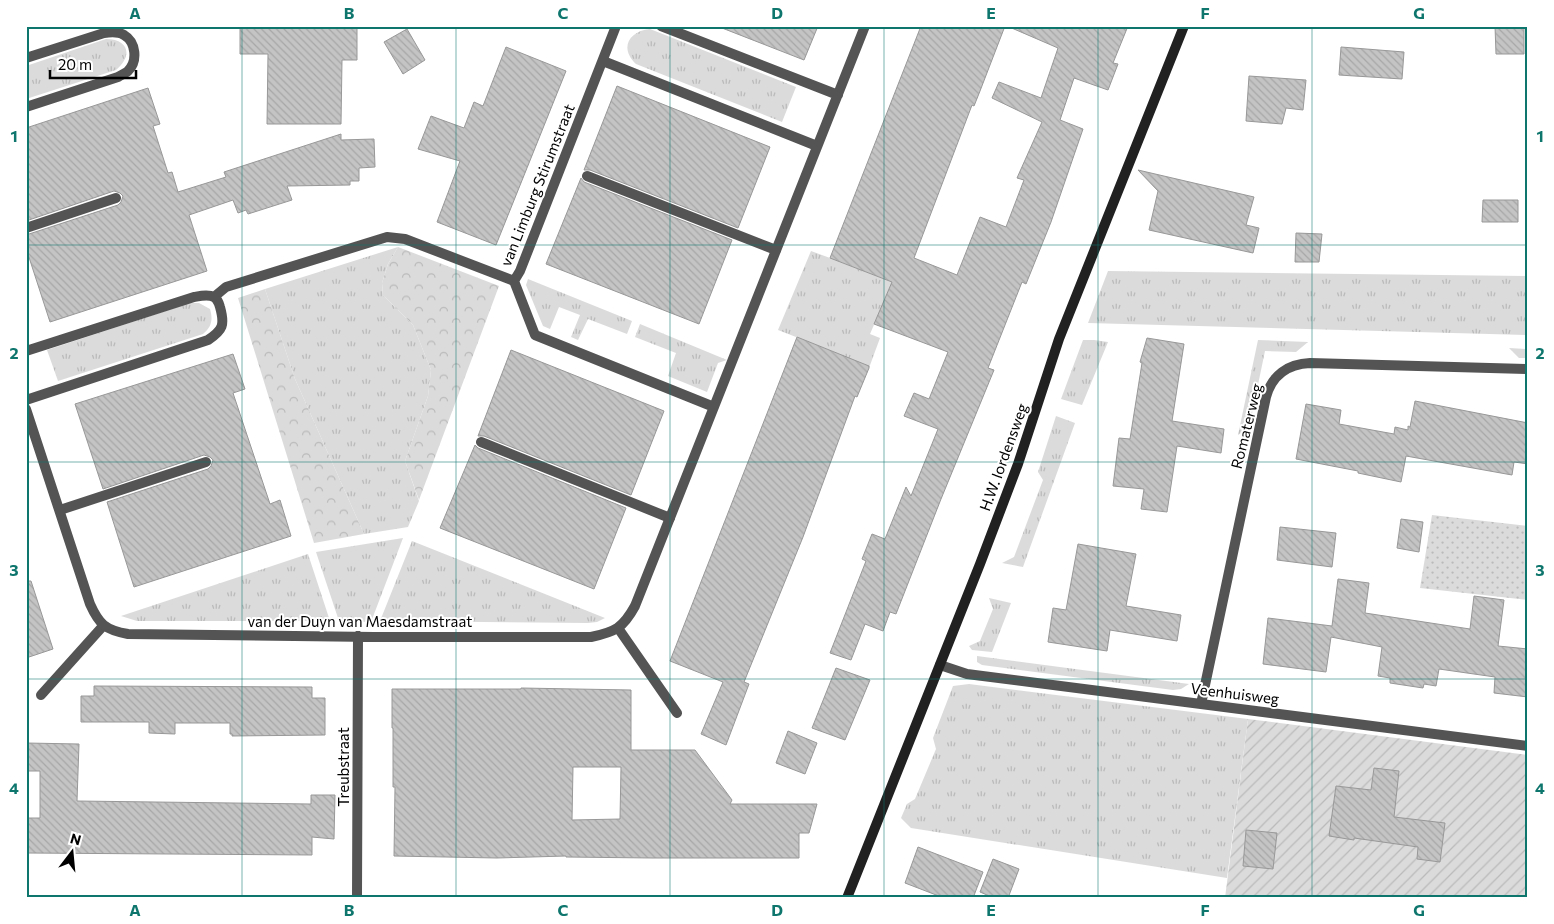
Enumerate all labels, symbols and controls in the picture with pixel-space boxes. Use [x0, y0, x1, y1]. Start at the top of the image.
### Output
text: A [129, 3, 141, 22]
text: B [344, 3, 355, 22]
text: C [558, 3, 569, 22]
text: D [771, 3, 783, 22]
text: E [986, 3, 996, 22]
text: F [1200, 3, 1210, 22]
text: G [1413, 3, 1425, 22]
scale bar [50, 48, 136, 80]
text: 20 m [58, 55, 92, 73]
street label: van Limburg Stirumstraat [496, 101, 578, 269]
text: 1 [10, 126, 18, 145]
text: 1 [1536, 126, 1544, 145]
text: 2 [9, 343, 19, 362]
text: 2 [1535, 343, 1545, 362]
street label: Romaterweg [1227, 382, 1265, 470]
street label: H.W. Iordensweg [975, 401, 1031, 513]
text: 3 [9, 560, 19, 579]
text: 3 [1535, 560, 1545, 579]
street label: van der Duyn van Maesdamstraat [248, 612, 472, 630]
street label: Veenhuisweg [1190, 679, 1280, 707]
street label: Treubstraat [334, 727, 352, 807]
text: 4 [9, 778, 19, 797]
text: 4 [1535, 778, 1545, 797]
north arrow [48, 826, 98, 876]
text: N [68, 829, 83, 849]
text: A [129, 900, 141, 919]
text: B [344, 900, 355, 919]
text: C [558, 900, 569, 919]
text: D [771, 900, 783, 919]
text: E [986, 900, 996, 919]
text: F [1200, 900, 1210, 919]
text: G [1413, 900, 1425, 919]

